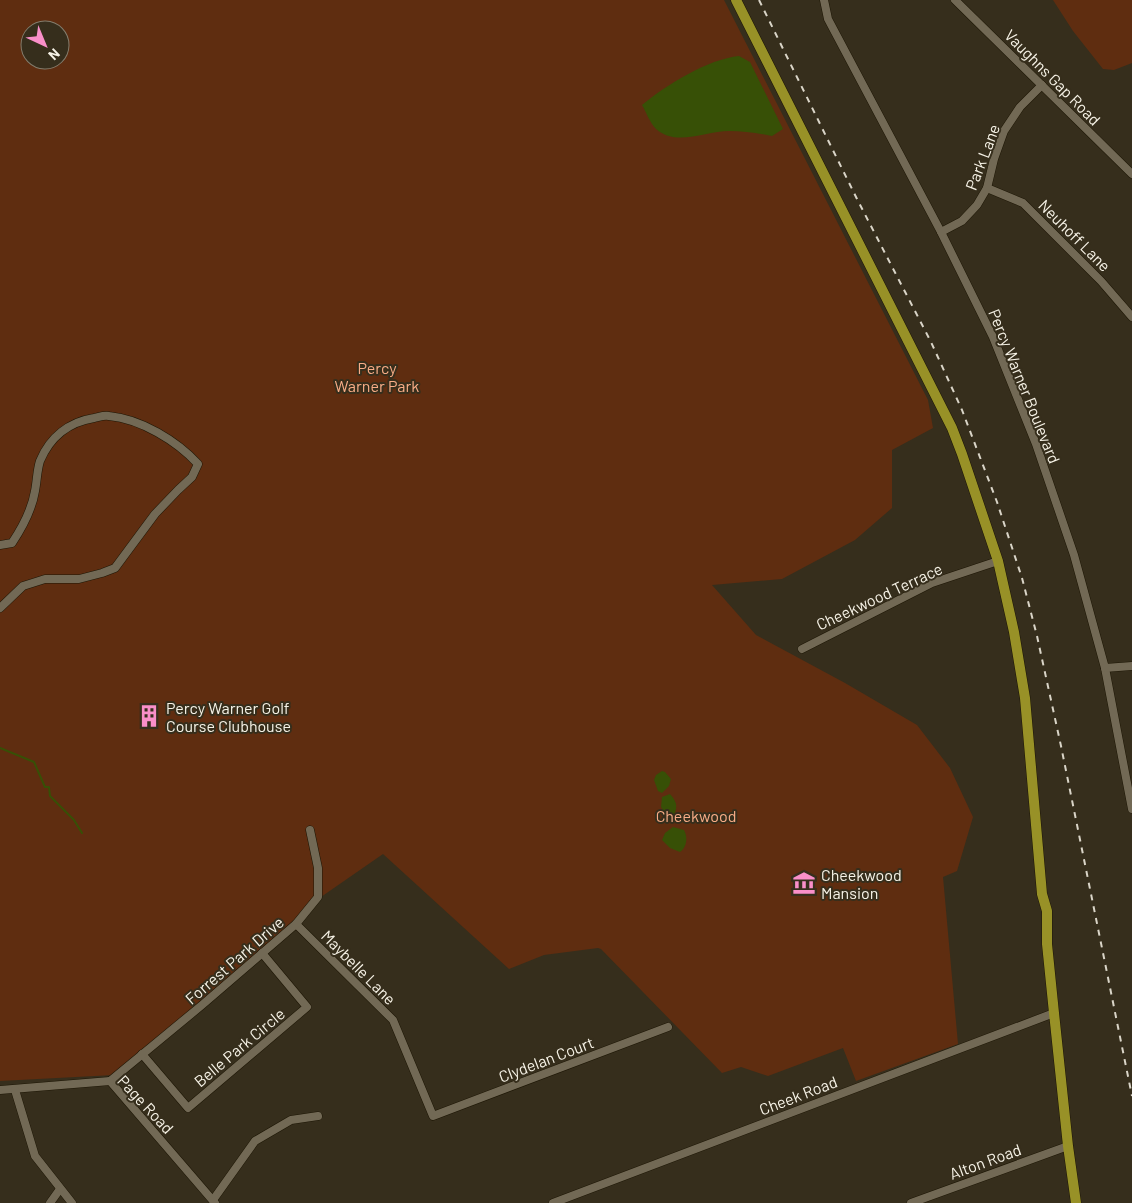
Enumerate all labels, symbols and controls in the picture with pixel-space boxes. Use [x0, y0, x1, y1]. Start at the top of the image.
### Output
north arrow [20, 20, 70, 70]
street label: Vaughns Gap Road [1001, 25, 1105, 129]
text: N [45, 45, 64, 64]
street label: Park Lane [961, 121, 1003, 193]
street label: Neuhoff Lane [1035, 195, 1115, 275]
street label: Percy Warner Boulevard [985, 306, 1065, 466]
park label: Percy Warner Park [335, 358, 419, 395]
street label: Cheekwood Terrace [813, 558, 945, 634]
place label: Percy Warner Golf Course Clubhouse [166, 698, 291, 735]
building icon: Percy Warner Golf Course Clubhouse [136, 703, 162, 729]
park label: Cheekwood [656, 806, 736, 825]
place label: Cheekwood Mansion [821, 865, 902, 902]
museum icon: Cheekwood Mansion [791, 870, 817, 896]
street label: Forrest Park Drive [181, 912, 287, 1008]
street label: Maybelle Lane [318, 926, 400, 1008]
street label: Belle Park Circle [190, 1004, 288, 1090]
street label: Clydelan Court [496, 1032, 596, 1086]
street label: Page Road [114, 1071, 178, 1137]
street label: Cheek Road [756, 1071, 840, 1119]
street label: Alton Road [947, 1139, 1023, 1183]

